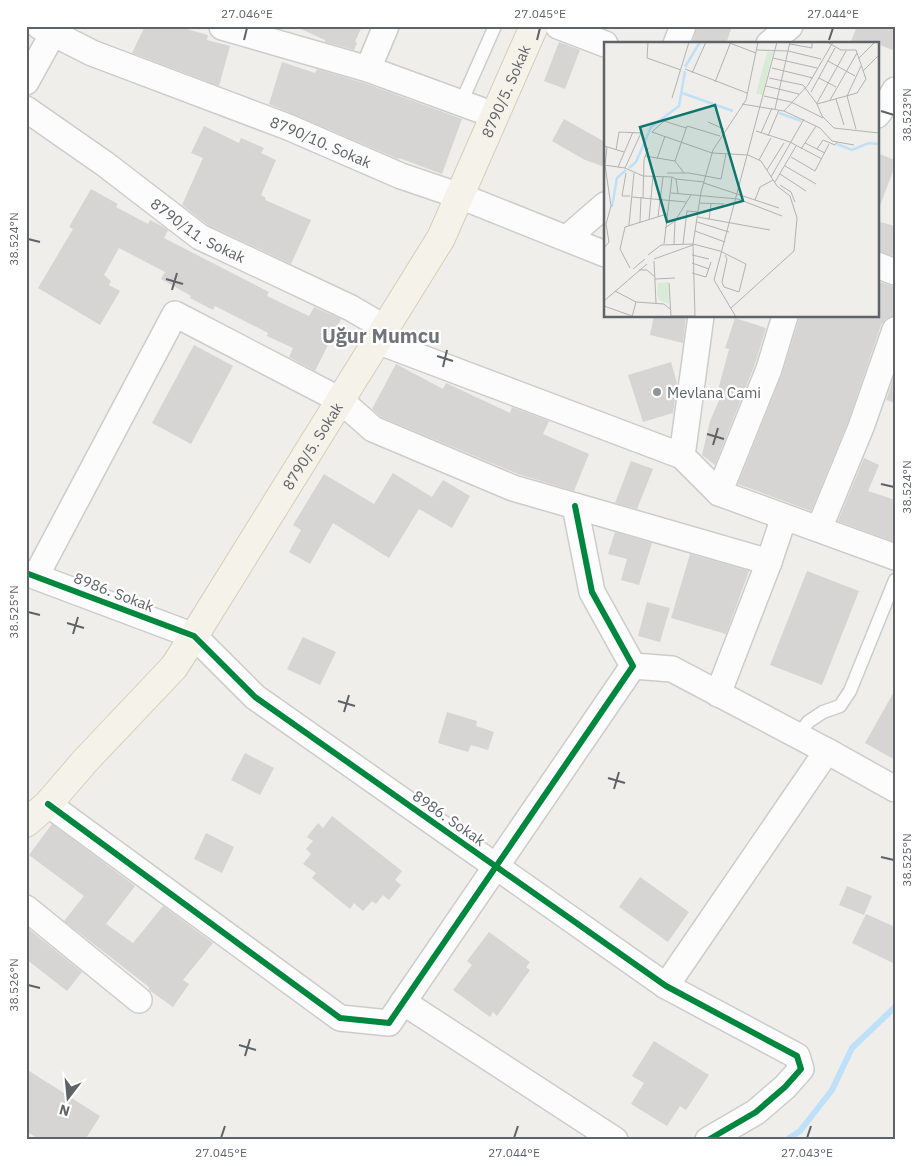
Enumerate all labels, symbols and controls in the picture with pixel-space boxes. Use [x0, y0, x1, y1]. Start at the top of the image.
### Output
text: 27.046°E [221, 6, 273, 21]
text: 27.045°E [514, 6, 566, 21]
text: 27.044°E [807, 6, 859, 21]
street label: 8790/5. Sokak [477, 42, 534, 140]
inset map [604, 42, 878, 318]
text: 38.523°N [899, 88, 914, 142]
street label: 8790/10. Sokak [268, 112, 375, 172]
street label: 8790/11. Sokak [147, 193, 249, 267]
text: 38.524°N [6, 212, 21, 266]
district label: Uğur Mumcu [322, 322, 440, 349]
place label: Mevlana Cami [667, 383, 761, 402]
marker: Mevlana Cami [651, 386, 663, 398]
street label: 8790/5. Sokak [278, 398, 346, 493]
text: 38.524°N [899, 460, 914, 514]
street label: 8986. Sokak [71, 568, 157, 616]
text: 38.525°N [6, 585, 21, 639]
street label: 8986. Sokak [409, 786, 489, 850]
text: 38.525°N [899, 833, 914, 887]
text: 38.526°N [6, 958, 21, 1012]
north arrow [42, 1074, 92, 1124]
text: N [57, 1100, 72, 1121]
text: 27.045°E [195, 1145, 247, 1160]
text: 27.044°E [488, 1145, 540, 1160]
text: 27.043°E [781, 1145, 833, 1160]

